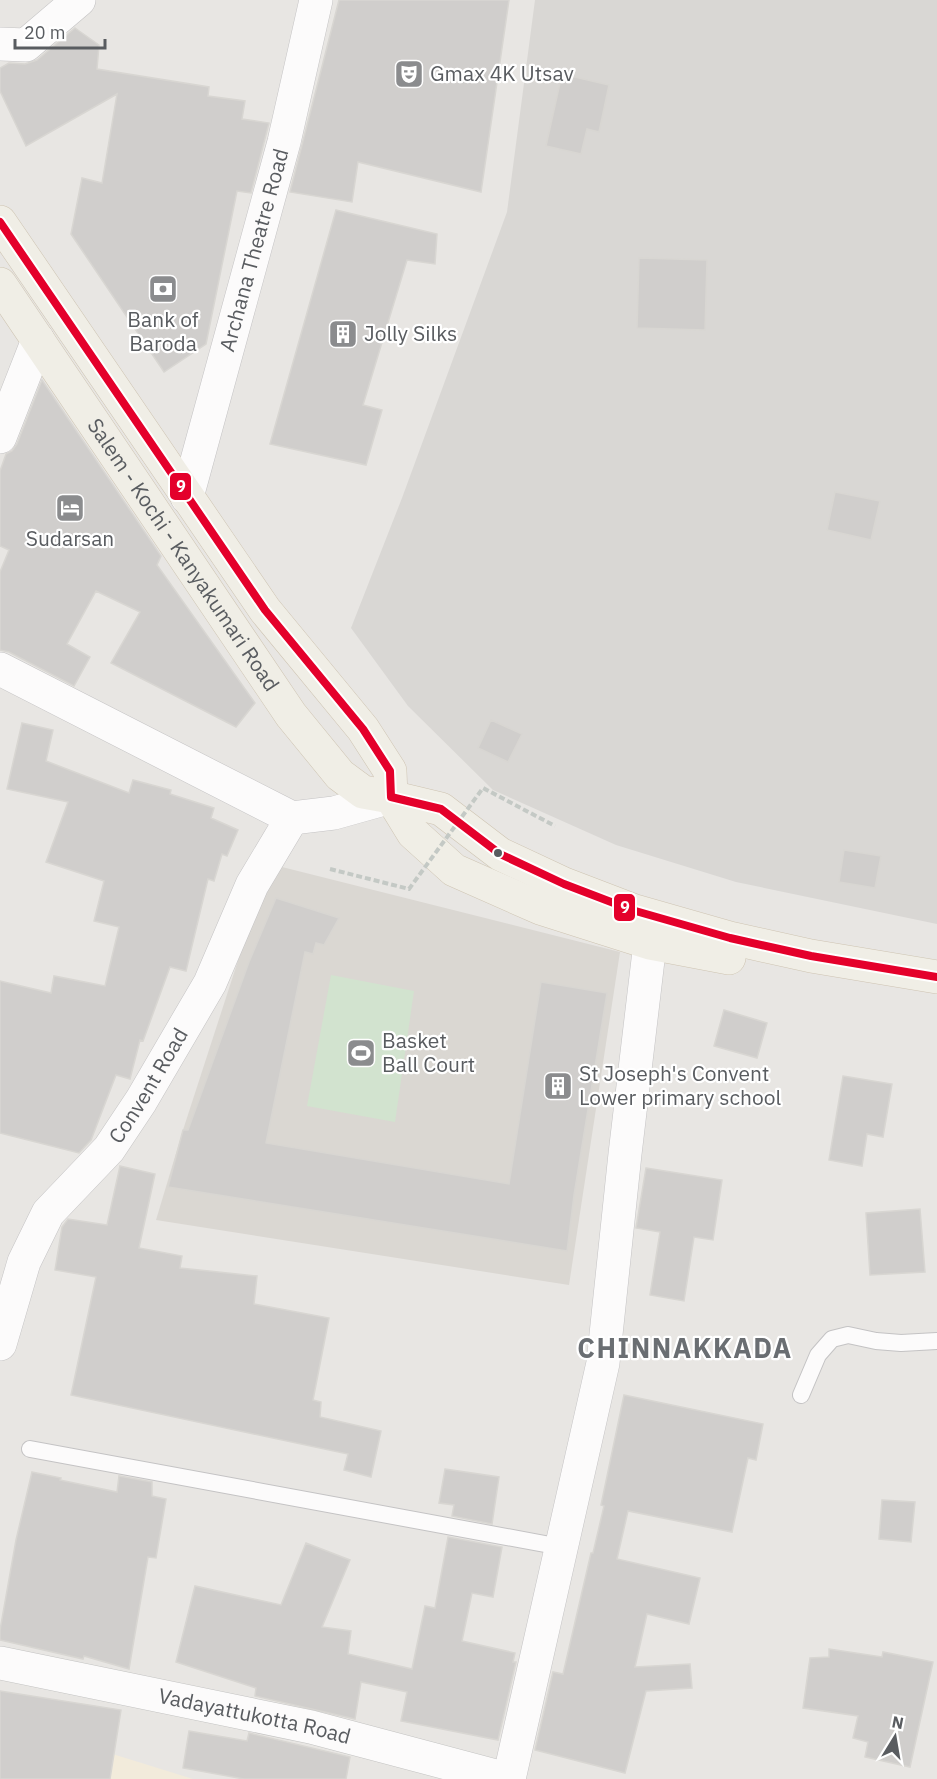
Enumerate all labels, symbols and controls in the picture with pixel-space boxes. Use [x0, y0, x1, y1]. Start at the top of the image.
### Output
scale bar [15, 12, 105, 50]
text: 20 m [24, 21, 66, 44]
theatre icon: Gmax 4K Utsav [393, 58, 425, 90]
place label: Gmax 4K Utsav [430, 59, 574, 87]
street label: Archana Theatre Road [212, 145, 295, 354]
bank icon: Bank of Baroda [147, 273, 179, 305]
place label: Bank of Baroda [127, 305, 199, 357]
building icon: Jolly Silks [327, 318, 359, 350]
place label: Jolly Silks [364, 319, 457, 347]
street label: Salem - Kochi - Kanyakumari Road [82, 412, 286, 697]
line badge: 9 [169, 472, 192, 501]
text: 9 [176, 476, 186, 496]
hotel icon: Sudarsan [54, 492, 86, 524]
place label: Sudarsan [26, 524, 114, 552]
unlabelled marker [492, 847, 504, 859]
line badge: 9 [613, 893, 636, 922]
text: 9 [620, 897, 630, 917]
street label: Convent Road [102, 1022, 194, 1149]
place label: Basket Ball Court [382, 1026, 475, 1078]
sports icon: Basket Ball Court [345, 1037, 377, 1069]
place label: St Joseph's Convent Lower primary school [579, 1059, 781, 1111]
building icon: St Joseph's Convent Lower primary school [542, 1070, 574, 1102]
district label: CHINNAKKADA [577, 1330, 793, 1365]
street label: Vadayattukotta Road [156, 1681, 354, 1750]
north arrow [865, 1707, 925, 1767]
text: N [890, 1711, 905, 1733]

